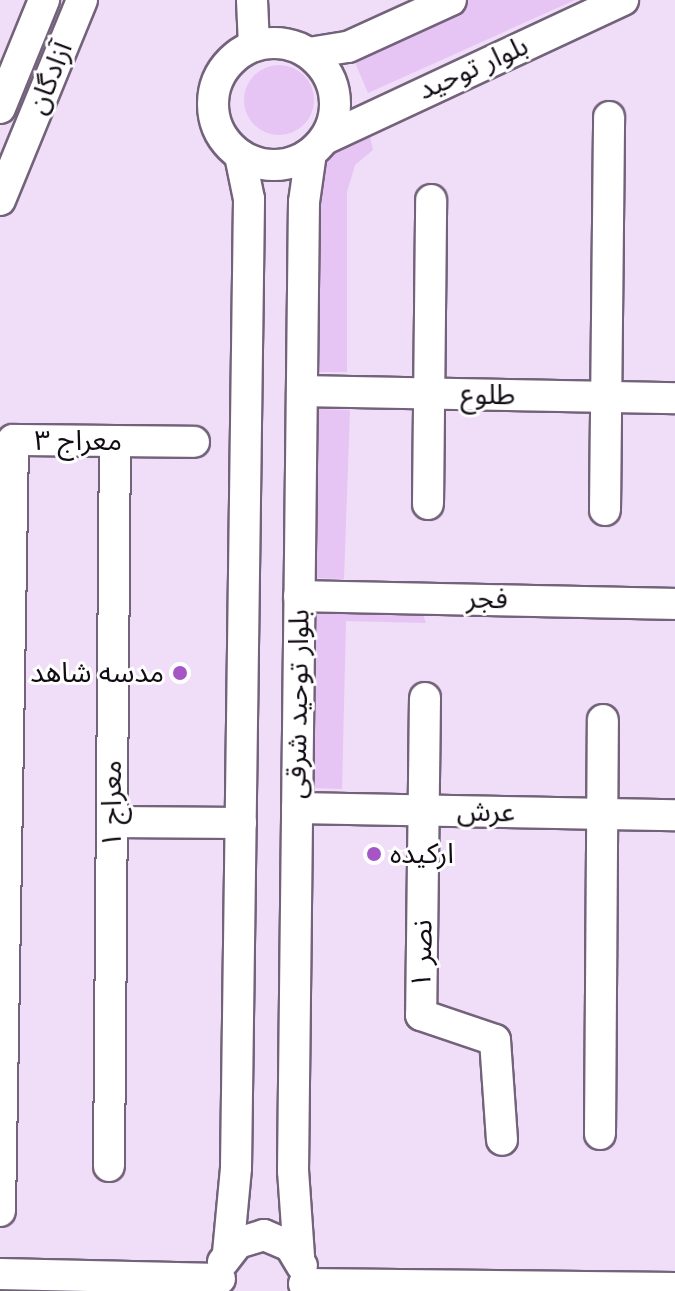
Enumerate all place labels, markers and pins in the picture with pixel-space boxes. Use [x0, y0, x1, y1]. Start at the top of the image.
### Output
place label: مدسه شاهد [30, 656, 164, 690]
marker: مدسه شاهد [171, 664, 189, 682]
place label: ارکیده [390, 837, 454, 871]
marker: ارکیده [365, 845, 383, 863]

